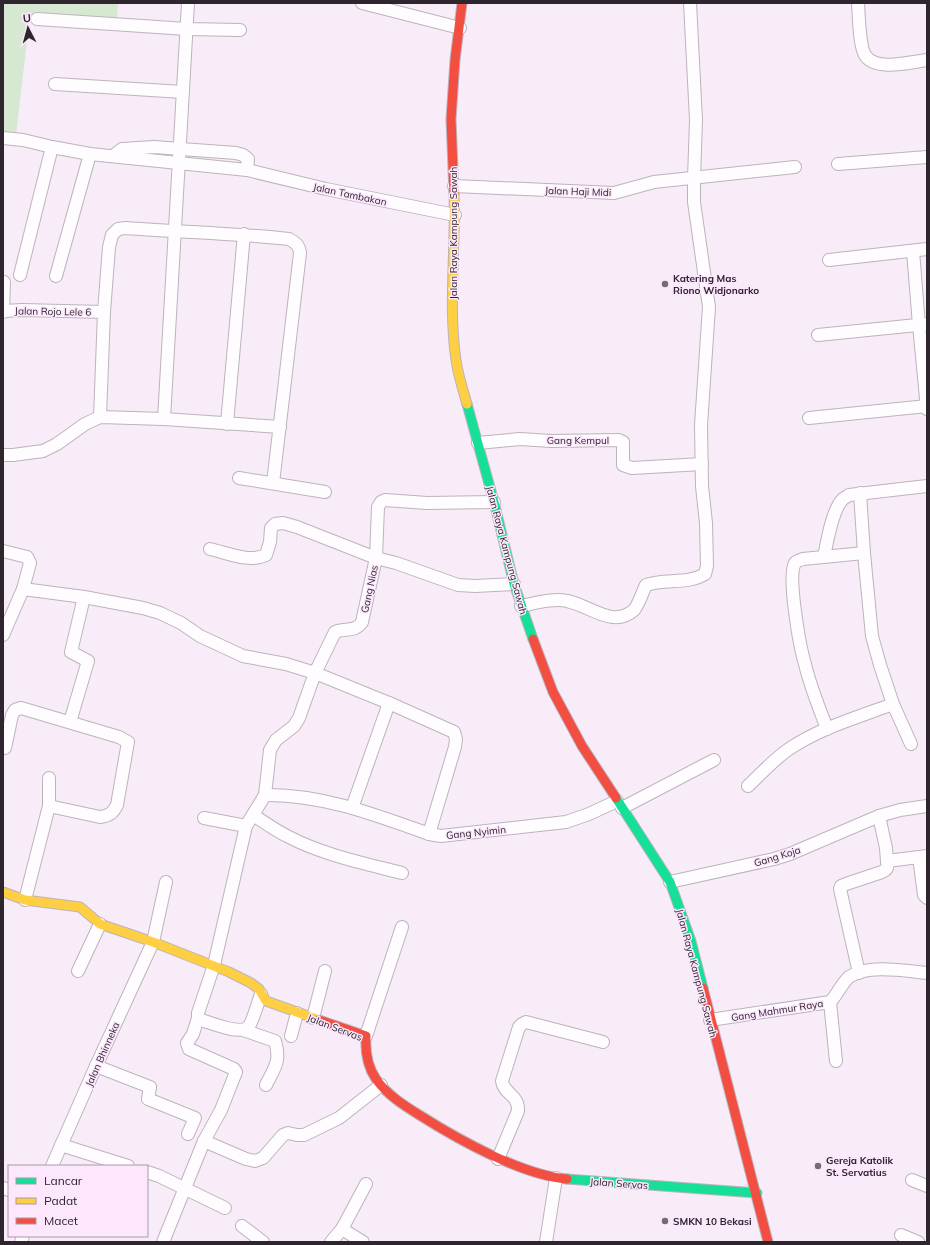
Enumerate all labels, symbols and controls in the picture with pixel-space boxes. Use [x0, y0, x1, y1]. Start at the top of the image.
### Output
north arrow [8, 8, 48, 48]
text: U [22, 11, 32, 25]
street label: Jalan Raya Kampung Sawah [447, 166, 460, 299]
street label: Jalan Tambakan [312, 180, 388, 209]
street label: Jalan Haji Midi [545, 184, 611, 199]
place label: Katering Mas Riono Widjonarko [673, 272, 759, 297]
marker: Katering Mas Riono Widjonarko [660, 279, 670, 289]
street label: Jalan Rojo Lele 6 [15, 304, 91, 319]
street label: Gang Kempul [547, 434, 609, 447]
street label: Jalan Raya Kampung Sawah [483, 484, 530, 616]
street label: Gang Nias [358, 564, 381, 614]
street label: Gang Nyimin [446, 823, 507, 842]
street label: Gang Koja [752, 843, 802, 870]
street label: Jalan Raya Kampung Sawah [673, 907, 720, 1039]
street label: Gang Mahmur Raya [730, 997, 824, 1024]
street label: Jalan Servas [305, 1011, 364, 1044]
street label: Jalan Bhinneka [82, 1020, 123, 1089]
place label: Gereja Katolik St. Servatius [826, 1154, 893, 1179]
marker: Gereja Katolik St. Servatius [813, 1161, 823, 1171]
legend [8, 1165, 148, 1237]
text: Lancar [44, 1173, 83, 1188]
street label: Jalan Servas [590, 1175, 648, 1192]
text: Padat [44, 1193, 77, 1208]
text: Macet [44, 1213, 78, 1228]
place label: SMKN 10 Bekasi [673, 1215, 752, 1228]
marker: SMKN 10 Bekasi [660, 1216, 670, 1226]

